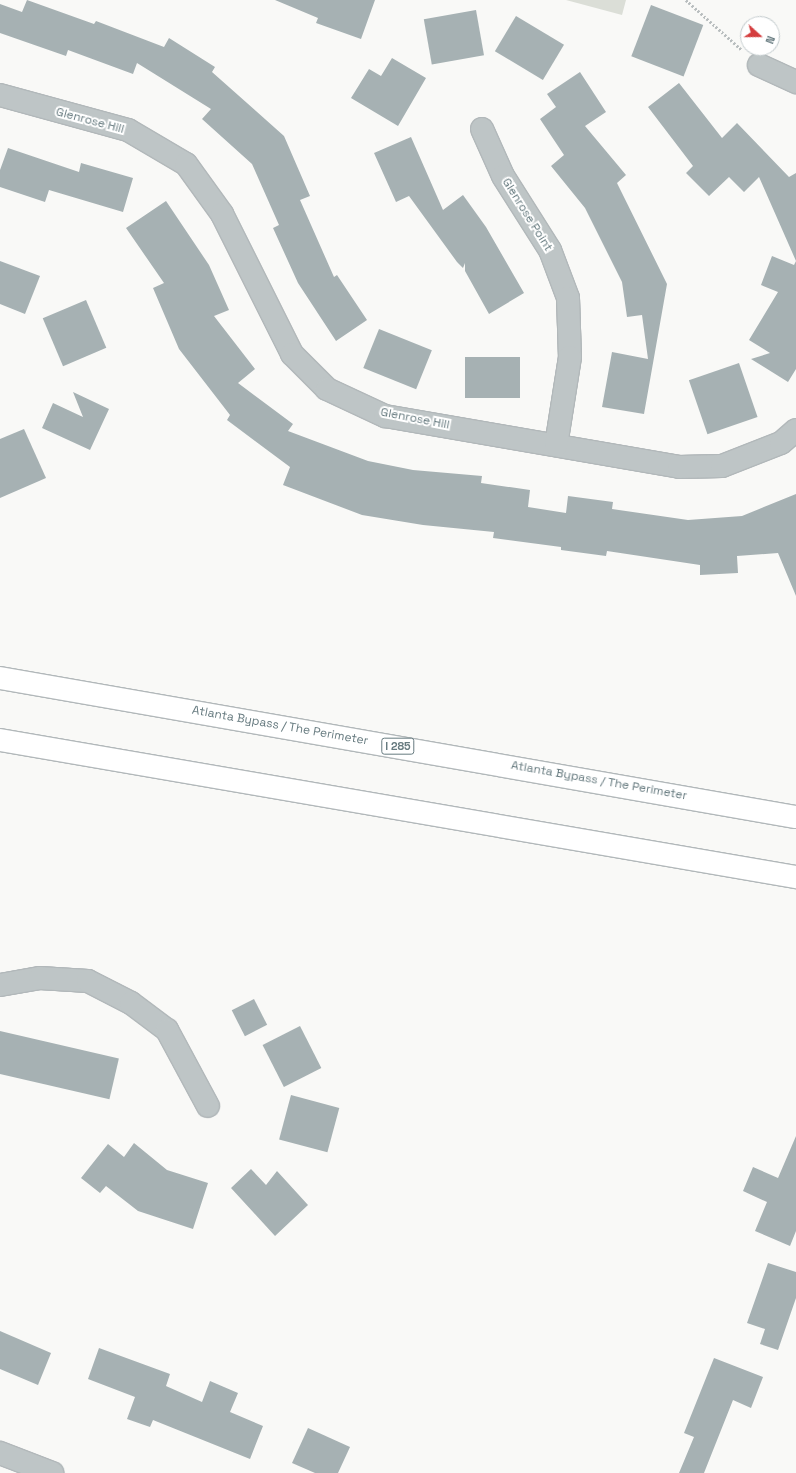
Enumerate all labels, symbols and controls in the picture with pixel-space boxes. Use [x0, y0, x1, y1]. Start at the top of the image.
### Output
north arrow [740, 16, 780, 56]
text: N [762, 34, 778, 46]
street label: Glenrose Hill [54, 105, 126, 137]
street label: Glenrose Point [499, 176, 555, 254]
street label: Glenrose Hill [379, 405, 451, 433]
street label: Atlanta Bypass / The Perimeter [191, 703, 369, 749]
road number: I 285 [381, 737, 415, 755]
street label: Atlanta Bypass / The Perimeter [510, 758, 688, 804]

